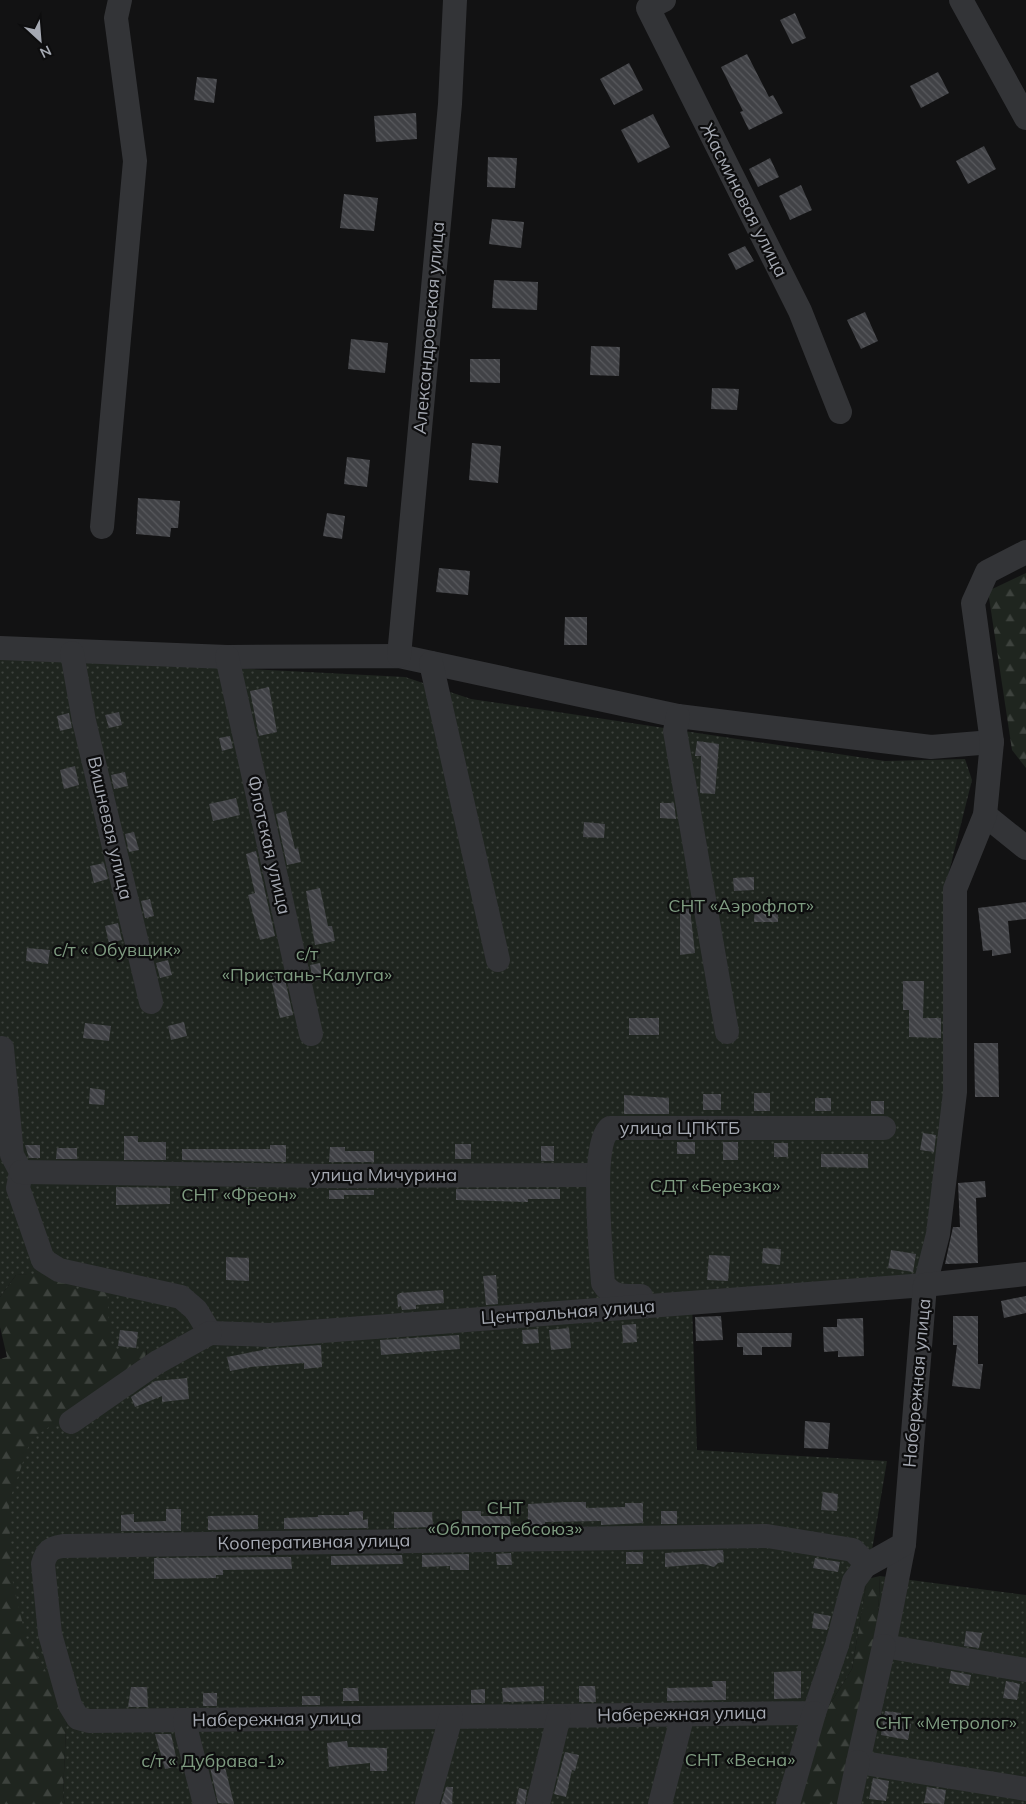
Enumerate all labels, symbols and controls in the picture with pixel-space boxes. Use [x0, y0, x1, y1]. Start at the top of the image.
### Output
north arrow [15, 15, 65, 65]
text: N [37, 41, 54, 62]
street label: Жасминовая улица [696, 119, 793, 281]
street label: Александровская улица [408, 221, 449, 435]
street label: Вишневая улица [83, 754, 138, 902]
street label: Флотская улица [242, 773, 297, 916]
park label: СНТ «Аэрофлот» [668, 894, 814, 917]
park label: с/т « Обувщик» [53, 938, 181, 961]
park label: с/т «Пристань-Калуга» [222, 942, 392, 986]
street label: улица ЦПКТБ [620, 1116, 740, 1139]
street label: улица Мичурина [311, 1163, 457, 1186]
park label: СДТ «Березка» [650, 1174, 780, 1197]
park label: СНТ «Фреон» [181, 1183, 297, 1206]
street label: Центральная улица [480, 1294, 656, 1329]
street label: Набережная улица [898, 1298, 935, 1468]
park label: СНТ «Облпотребсоюз» [428, 1496, 582, 1540]
street label: Кооперативная улица [217, 1528, 411, 1555]
street label: Набережная улица [597, 1701, 767, 1726]
street label: Набережная улица [192, 1706, 362, 1731]
park label: СНТ «Метролог» [875, 1711, 1017, 1734]
park label: СНТ «Весна» [685, 1748, 795, 1771]
park label: с/т « Дубрава-1» [141, 1749, 285, 1772]

